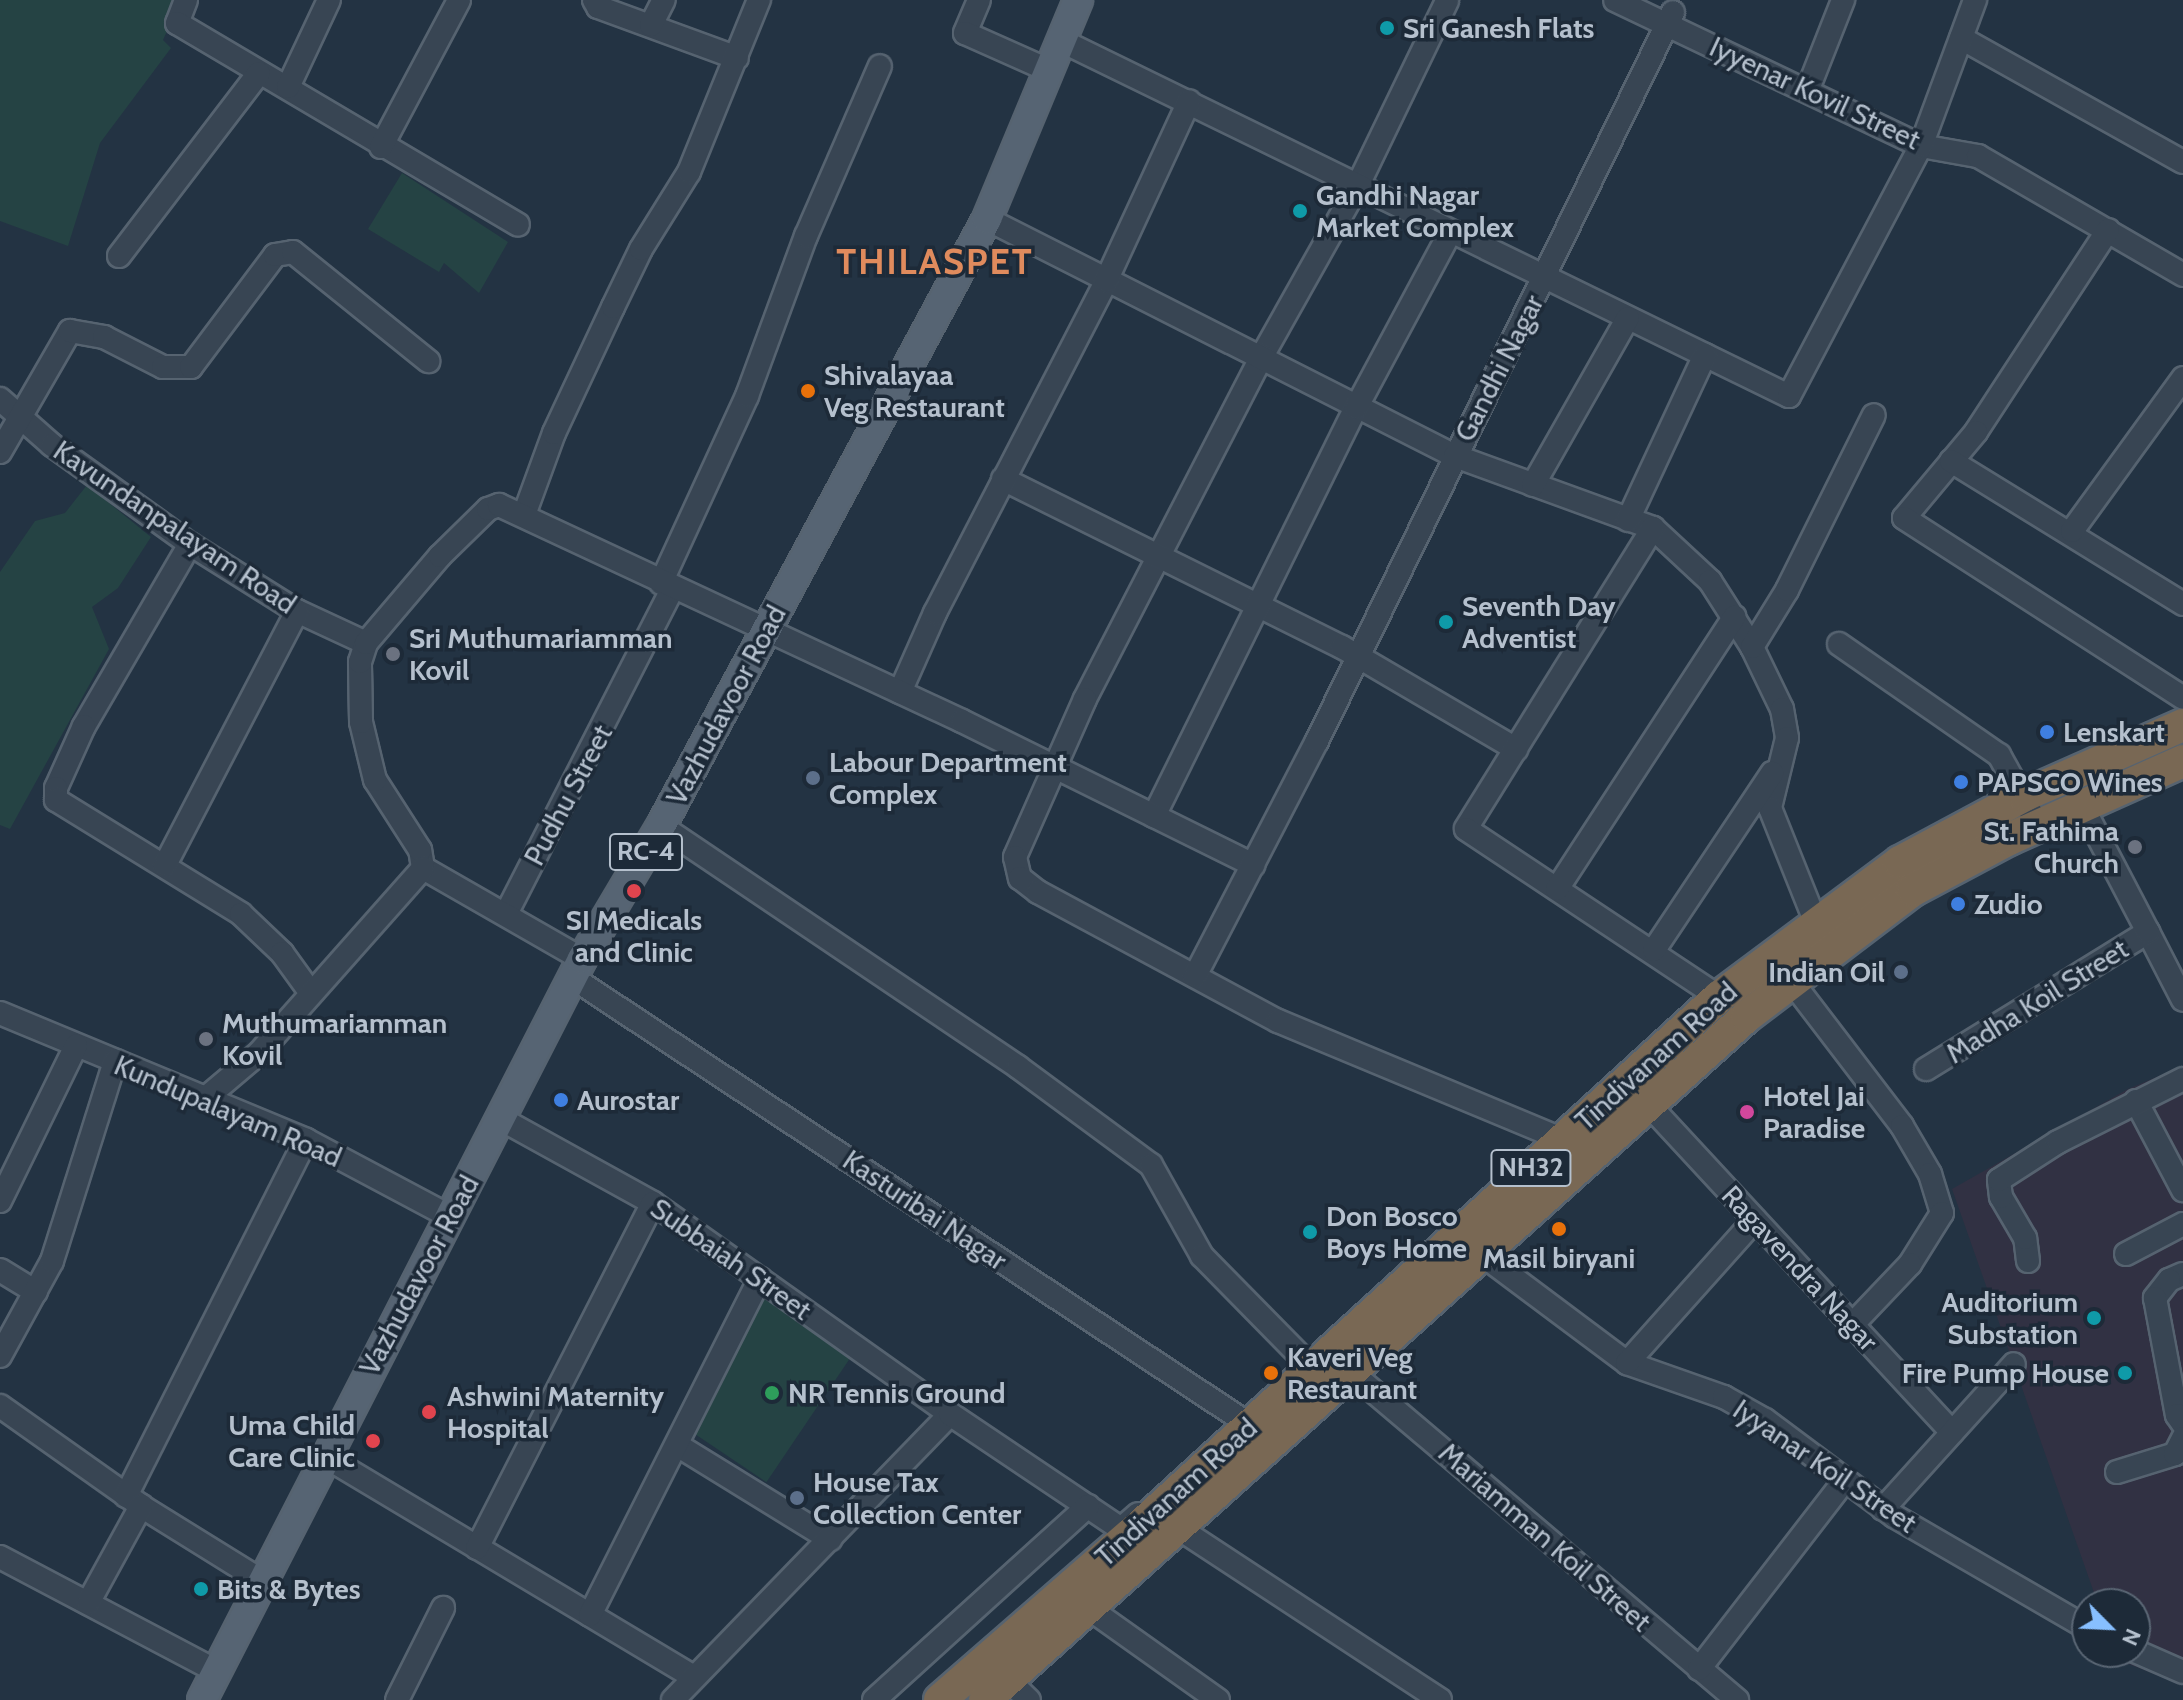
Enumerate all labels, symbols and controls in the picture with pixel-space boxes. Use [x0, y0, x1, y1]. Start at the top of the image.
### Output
place label: Sri Ganesh Flats [1403, 11, 1594, 45]
marker: Sri Ganesh Flats [1378, 19, 1396, 37]
street label: Iyyenar Kovil Street [1705, 30, 1925, 156]
place label: Gandhi Nagar Market Complex [1316, 178, 1514, 244]
marker: Gandhi Nagar Market Complex [1291, 202, 1309, 220]
district label: THILASPET [836, 240, 1034, 284]
street label: Gandhi Nagar [1448, 289, 1550, 447]
place label: Shivalayaa Veg Restaurant [824, 358, 1005, 424]
marker: Shivalayaa Veg Restaurant [799, 382, 817, 400]
street label: Kavundanpalayam Road [47, 433, 303, 621]
place label: Seventh Day Adventist [1462, 589, 1616, 655]
street label: Vazhudavoor Road [659, 599, 793, 811]
marker: Seventh Day Adventist [1437, 613, 1455, 631]
place label: Sri Muthumariamman Kovil [409, 621, 672, 687]
marker: Sri Muthumariamman Kovil [384, 645, 402, 663]
place label: Lenskart [2063, 715, 2165, 749]
street label: Pudhu Street [517, 719, 619, 871]
marker: Lenskart [2038, 723, 2056, 741]
place label: Labour Department Complex [829, 745, 1067, 811]
place label: PAPSCO Wines [1977, 765, 2163, 799]
marker: Labour Department Complex [804, 769, 822, 787]
marker: PAPSCO Wines [1952, 773, 1970, 791]
place label: St. Fathima Church [1984, 814, 2119, 880]
road number: RC-4 [608, 830, 684, 874]
marker: St. Fathima Church [2126, 838, 2144, 856]
marker: SI Medicals and Clinic [625, 882, 643, 900]
place label: Zudio [1974, 887, 2043, 921]
marker: Zudio [1949, 895, 1967, 913]
place label: SI Medicals and Clinic [566, 903, 702, 969]
street label: Madha Koil Street [1940, 932, 2134, 1070]
place label: Indian Oil [1768, 955, 1885, 989]
marker: Indian Oil [1892, 963, 1910, 981]
street label: Tindivanam Road [1568, 975, 1744, 1137]
place label: Muthumariamman Kovil [222, 1006, 447, 1072]
marker: Muthumariamman Kovil [197, 1030, 215, 1048]
street label: Kundupalayam Road [109, 1048, 347, 1174]
place label: Hotel Jai Paradise [1763, 1079, 1865, 1145]
place label: Aurostar [577, 1083, 679, 1117]
marker: Aurostar [552, 1091, 570, 1109]
marker: Hotel Jai Paradise [1738, 1103, 1756, 1121]
street label: Kasturibai Nagar [837, 1143, 1013, 1277]
road number: NH32 [1489, 1146, 1573, 1190]
street label: Vazhudavoor Road [352, 1169, 486, 1381]
street label: Ragavendra Nagar [1715, 1178, 1885, 1358]
street label: Subbaiah Street [644, 1191, 818, 1327]
place label: Don Bosco Boys Home [1326, 1199, 1467, 1265]
marker: Masil biryani [1550, 1220, 1568, 1238]
marker: Don Bosco Boys Home [1301, 1223, 1319, 1241]
place label: Masil biryani [1483, 1241, 1635, 1275]
place label: Auditorium Substation [1941, 1285, 2078, 1351]
marker: Auditorium Substation [2085, 1309, 2103, 1327]
place label: Kaveri Veg Restaurant [1287, 1340, 1417, 1406]
place label: Fire Pump House [1902, 1356, 2109, 1390]
marker: Kaveri Veg Restaurant [1262, 1364, 1280, 1382]
marker: Fire Pump House [2116, 1364, 2134, 1382]
place label: NR Tennis Ground [788, 1376, 1006, 1410]
place label: Ashwini Maternity Hospital [447, 1379, 664, 1445]
marker: NR Tennis Ground [763, 1384, 781, 1402]
street label: Iyyanar Koil Street [1727, 1392, 1923, 1540]
marker: Ashwini Maternity Hospital [418, 1401, 440, 1423]
place label: Uma Child Care Clinic [228, 1408, 355, 1474]
street label: Tindivanam Road [1088, 1411, 1264, 1573]
marker: Uma Child Care Clinic [362, 1430, 384, 1452]
street label: Mariamman Koil Street [1432, 1436, 1658, 1638]
place label: House Tax Collection Center [813, 1465, 1021, 1531]
marker: House Tax Collection Center [788, 1489, 806, 1507]
place label: Bits & Bytes [217, 1572, 361, 1606]
marker: Bits & Bytes [192, 1580, 210, 1598]
north arrow [2071, 1588, 2151, 1668]
text: N [2116, 1625, 2147, 1650]

